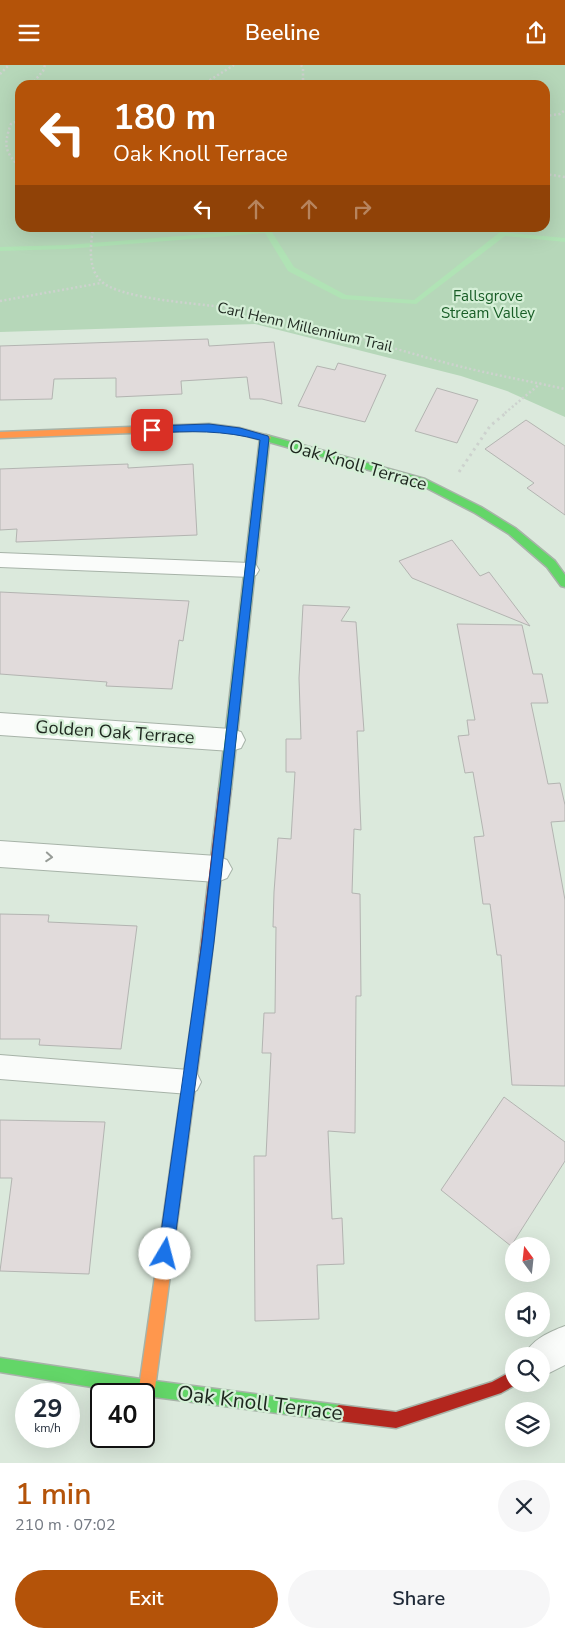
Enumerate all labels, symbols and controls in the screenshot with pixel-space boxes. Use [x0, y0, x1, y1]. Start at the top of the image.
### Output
text: Beeline [245, 18, 320, 48]
icon: menu [15, 19, 43, 47]
icon: share [522, 19, 550, 47]
text: 180 m [113, 94, 216, 141]
icon: left [30, 100, 95, 165]
text: Oak Knoll Terrace [113, 139, 288, 169]
icon: left [189, 195, 217, 223]
icon: ahead [242, 195, 270, 223]
icon: ahead [295, 195, 323, 223]
icon: right [348, 195, 376, 223]
park label: Fallsgrove Stream Valley [441, 286, 535, 323]
street label: Carl Henn Millennium Trail [215, 297, 395, 357]
pin [131, 409, 173, 451]
icon: arrive [138, 416, 166, 444]
street label: Oak Knoll Terrace [286, 434, 430, 496]
street label: Golden Oak Terrace [35, 714, 195, 750]
one-way arrow [45, 852, 53, 863]
position arrow [138, 1227, 190, 1279]
north arrow [505, 1237, 550, 1283]
map controls [505, 1237, 550, 1447]
button: sound [505, 1292, 550, 1337]
button: search [505, 1347, 550, 1392]
street label: Oak Knoll Terrace [176, 1379, 344, 1427]
speed limit sign: 40 [90, 1383, 155, 1448]
text: 29 [32, 1392, 63, 1426]
button: layers [505, 1402, 550, 1447]
text: km/h [34, 1420, 61, 1436]
text: 1 min [15, 1474, 91, 1515]
button: close [498, 1480, 550, 1532]
text: 210 m · 07:02 [15, 1514, 116, 1536]
button: Exit [15, 1570, 278, 1628]
button: Share [288, 1570, 550, 1628]

